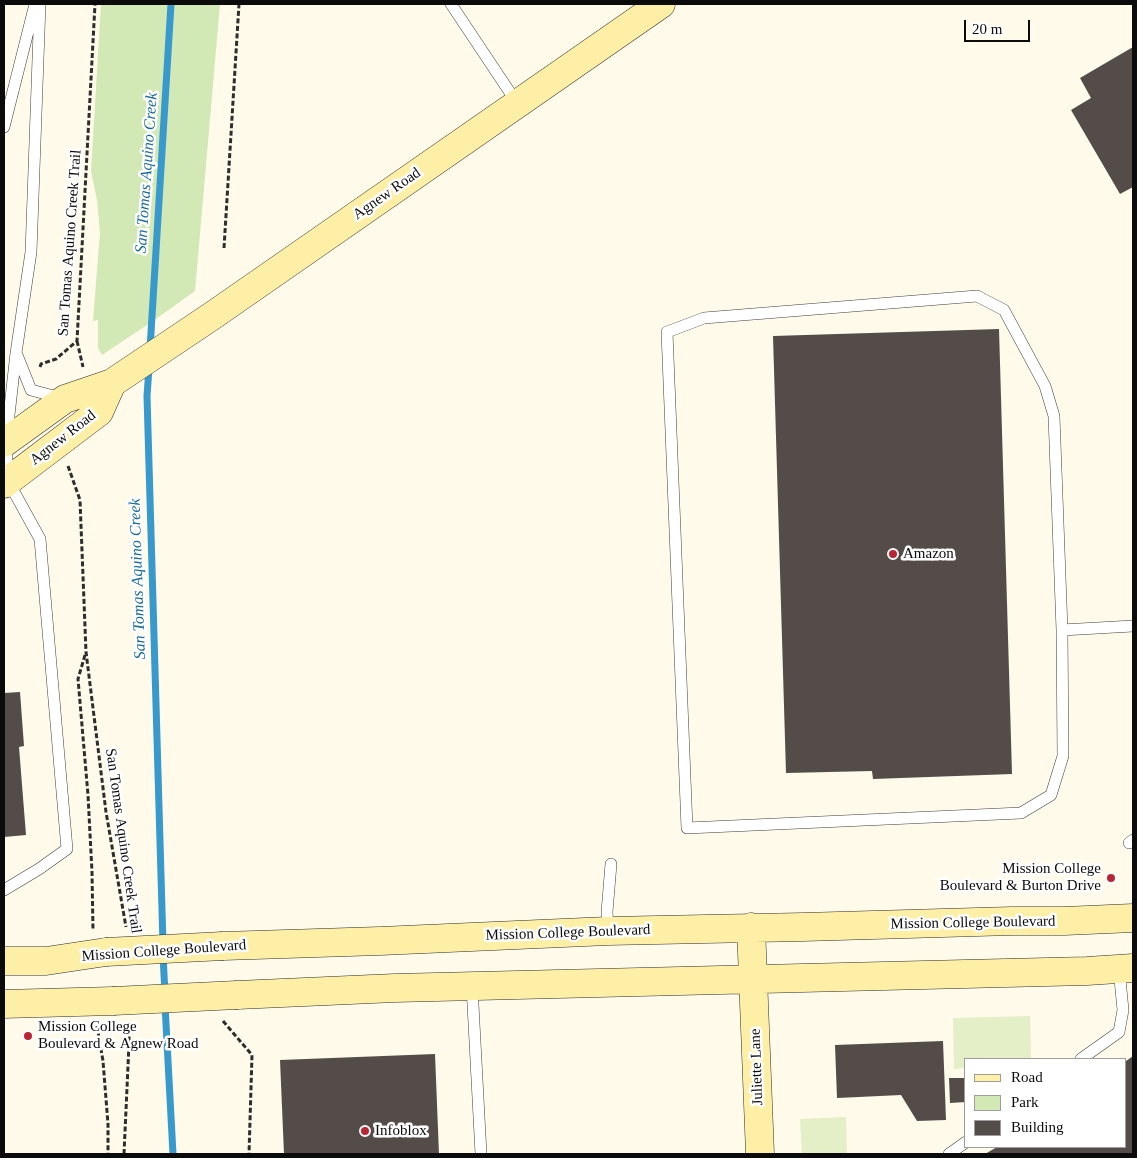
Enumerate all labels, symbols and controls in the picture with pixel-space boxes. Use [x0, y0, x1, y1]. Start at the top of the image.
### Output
scale bar [967, 10, 1033, 42]
text: 20 m [972, 21, 1002, 37]
water label: San Tomas Aquino Creek [132, 92, 162, 254]
street label: San Tomas Aquino Creek Trail [55, 149, 85, 337]
street label: Agnew Road [350, 164, 424, 224]
street label: Agnew Road [26, 407, 100, 469]
water label: San Tomas Aquino Creek [126, 498, 150, 660]
place label: Amazon [903, 545, 954, 563]
marker: Amazon [887, 548, 899, 560]
street label: San Tomas Aquino Creek Trail [101, 747, 145, 935]
place label: Mission College Boulevard & Burton Drive [940, 860, 1101, 895]
marker: Mission College Boulevard & Burton Drive [1105, 872, 1117, 884]
street label: Mission College Boulevard [890, 913, 1056, 933]
street label: Mission College Boulevard [485, 921, 651, 945]
street label: Mission College Boulevard [81, 936, 247, 966]
place label: Mission College Boulevard & Agnew Road [38, 1018, 198, 1053]
street label: Juliette Lane [747, 1028, 767, 1106]
marker: Mission College Boulevard & Agnew Road [22, 1030, 34, 1042]
legend [964, 1058, 1127, 1148]
text: Road [1011, 1069, 1043, 1085]
text: Park [1011, 1094, 1039, 1110]
text: Building [1011, 1119, 1064, 1135]
place label: Infoblox [375, 1122, 427, 1140]
marker: Infoblox [359, 1125, 371, 1137]

